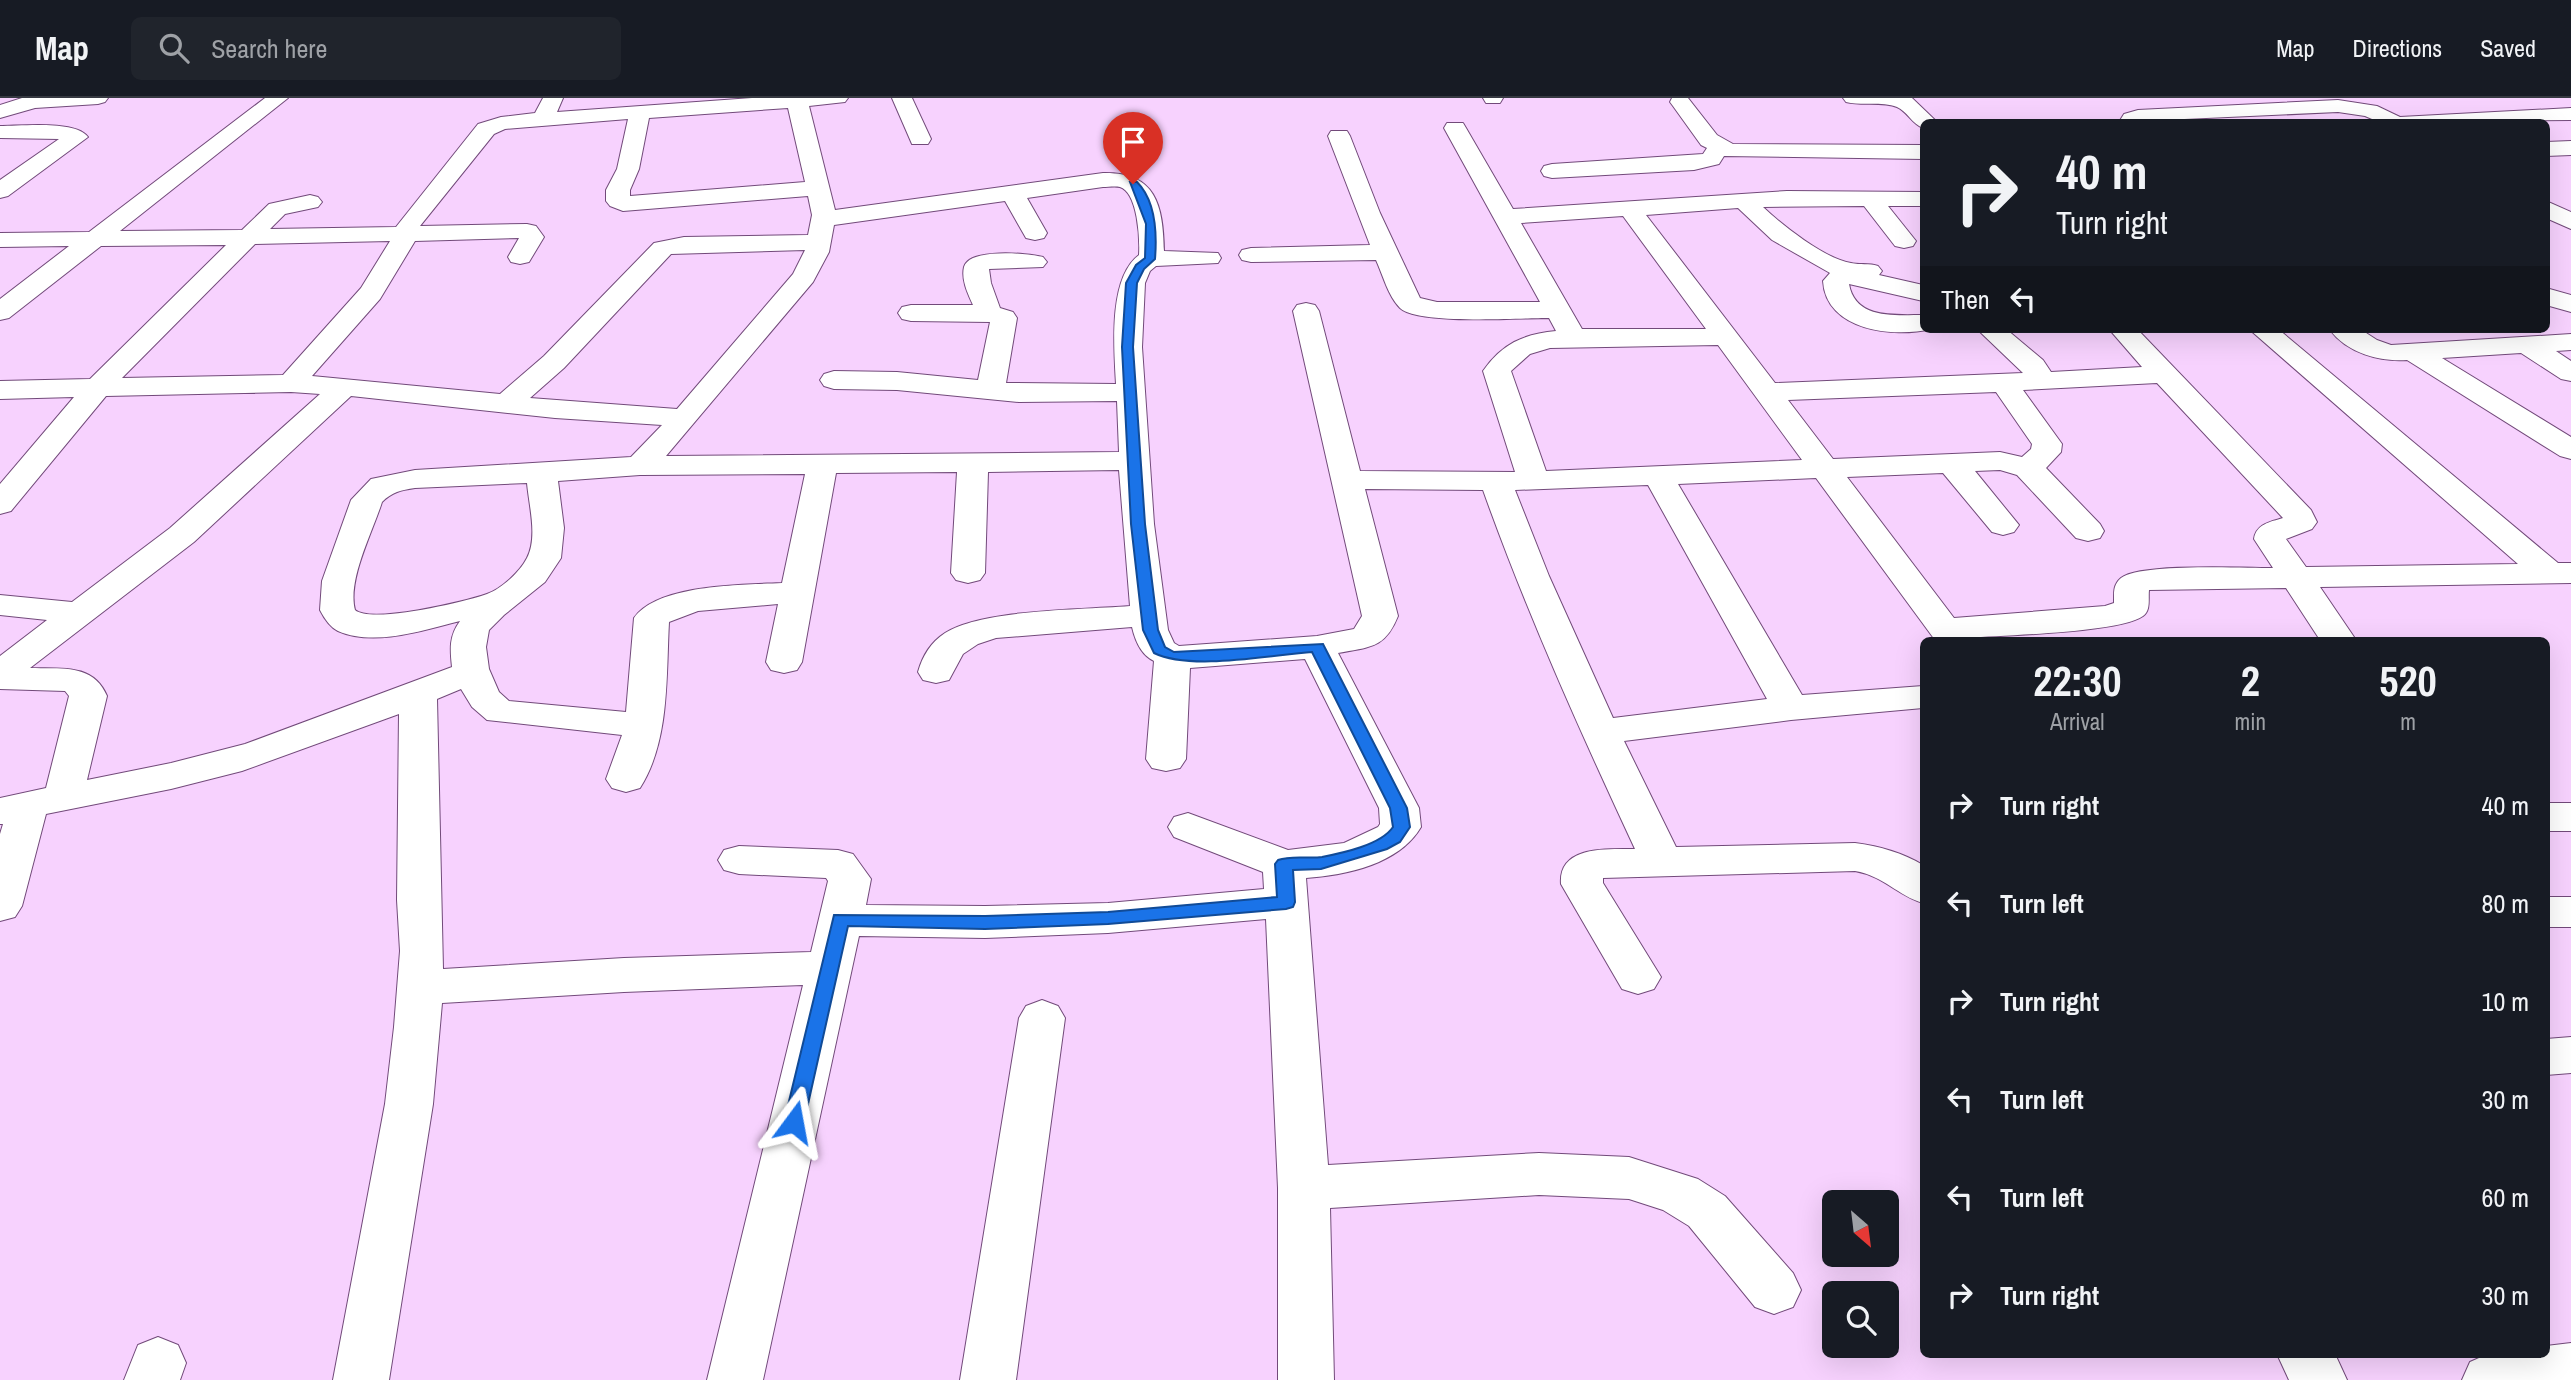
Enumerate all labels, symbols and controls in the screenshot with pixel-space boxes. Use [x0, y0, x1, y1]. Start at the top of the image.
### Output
search box [131, 17, 621, 80]
text: Map [35, 26, 89, 70]
icon: search [155, 29, 193, 67]
text: Search here [211, 31, 327, 66]
text: Map [2276, 32, 2314, 64]
text: Directions [2352, 32, 2442, 64]
text: Saved [2480, 32, 2536, 64]
pin [1103, 112, 1163, 184]
icon: arrive [1114, 123, 1152, 161]
text: 40 m [2056, 138, 2148, 204]
icon: right [1941, 147, 2032, 238]
text: Turn right [2056, 201, 2168, 244]
icon: left [2004, 280, 2042, 318]
text: Then [1941, 282, 1990, 317]
text: 22:30 [2033, 653, 2121, 709]
text: 2 [2241, 653, 2260, 709]
text: 520 [2379, 653, 2437, 709]
text: Arrival [2050, 706, 2105, 737]
text: min [2235, 706, 2266, 737]
text: m [2400, 706, 2416, 737]
icon: right [1941, 786, 1979, 824]
text: Turn right [2000, 788, 2099, 823]
text: 40 m [2482, 788, 2529, 823]
icon: left [1941, 884, 1979, 922]
text: Turn left [2000, 886, 2084, 921]
text: 80 m [2482, 886, 2529, 921]
icon: right [1941, 982, 1979, 1020]
text: Turn right [2000, 984, 2099, 1019]
text: 10 m [2482, 984, 2529, 1019]
icon: left [1941, 1080, 1979, 1118]
text: Turn left [2000, 1082, 2084, 1117]
text: 30 m [2482, 1082, 2529, 1117]
position arrow [757, 1085, 831, 1159]
icon: left [1941, 1178, 1979, 1216]
text: Turn left [2000, 1180, 2084, 1215]
text: 60 m [2482, 1180, 2529, 1215]
north arrow [1822, 1190, 1899, 1267]
map controls [1822, 1190, 1899, 1358]
icon: right [1941, 1276, 1979, 1314]
text: Turn right [2000, 1278, 2099, 1313]
text: 30 m [2482, 1278, 2529, 1313]
button: search [1822, 1281, 1899, 1358]

